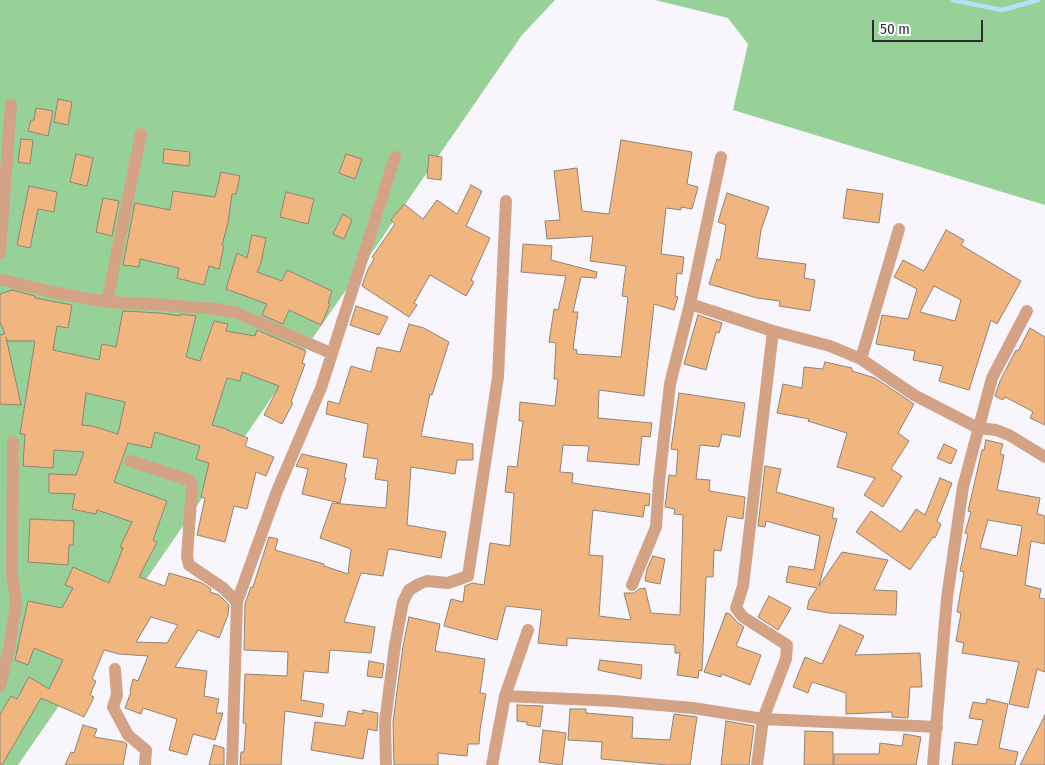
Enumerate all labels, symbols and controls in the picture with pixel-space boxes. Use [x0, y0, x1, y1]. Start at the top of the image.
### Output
scale bar [875, 10, 986, 42]
text: 50 m [880, 20, 910, 38]

